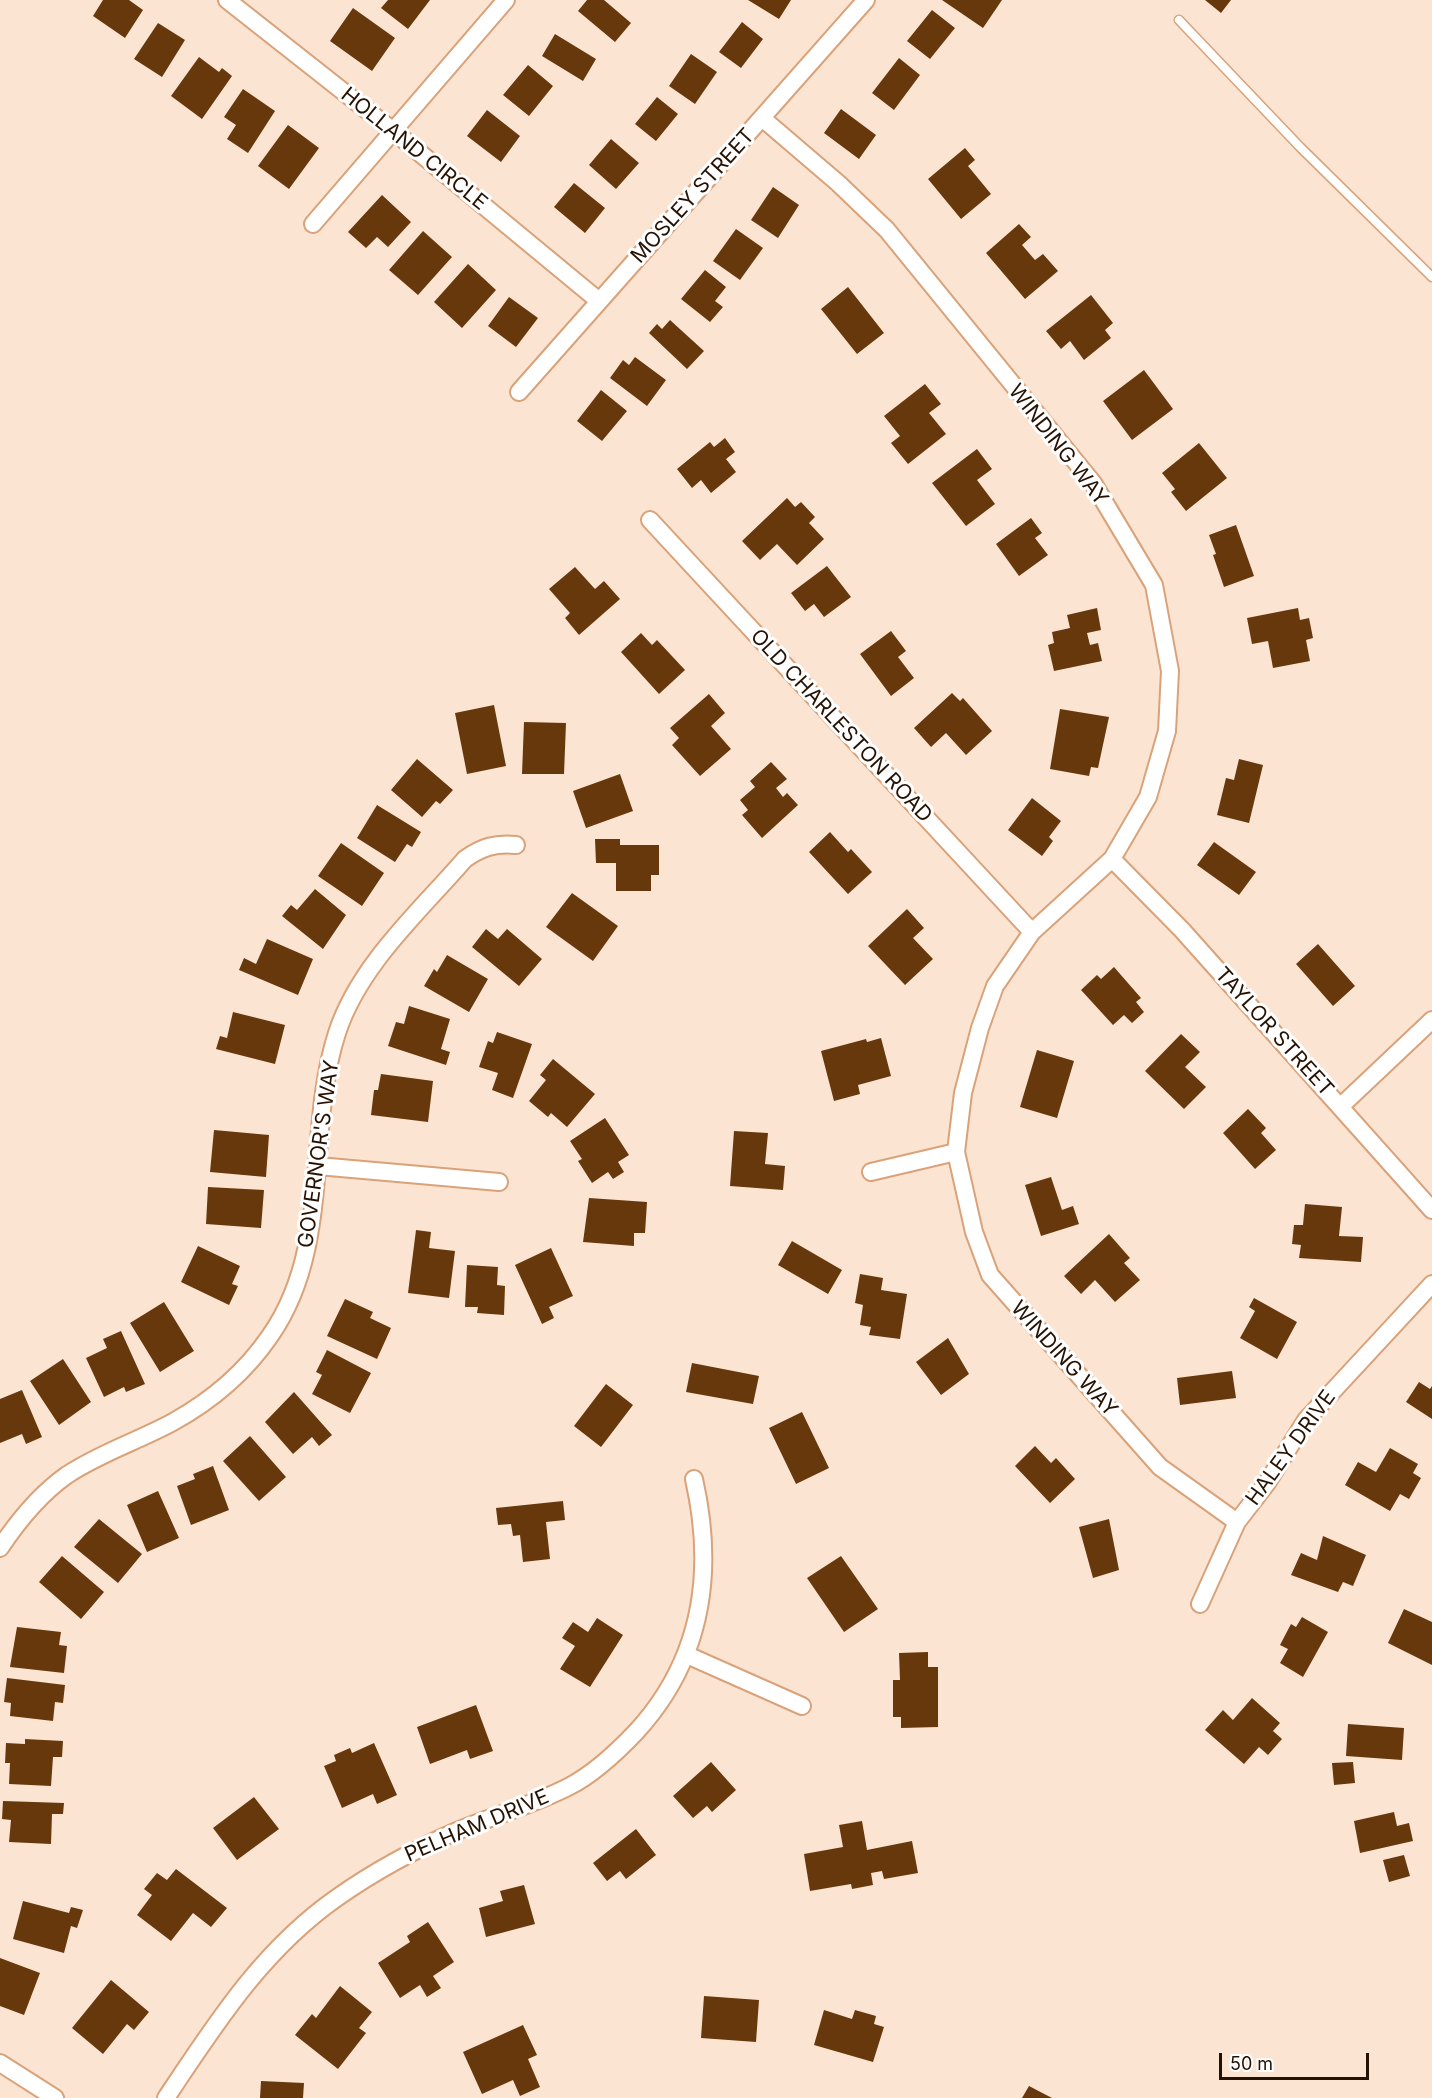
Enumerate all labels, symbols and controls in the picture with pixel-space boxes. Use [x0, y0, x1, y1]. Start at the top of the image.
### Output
street label: HOLLAND CIRCLE [336, 82, 492, 216]
street label: MOSLEY STREET [626, 123, 760, 269]
street label: WINDING WAY [1003, 379, 1113, 511]
street label: OLD CHARLESTON ROAD [745, 624, 937, 828]
street label: TAYLOR STREET [1209, 962, 1339, 1102]
street label: GOVERNOR'S WAY [293, 1058, 345, 1250]
street label: WINDING WAY [1005, 1296, 1123, 1422]
street label: HALEY DRIVE [1241, 1386, 1341, 1510]
street label: PELHAM DRIVE [401, 1784, 553, 1868]
scale bar [1222, 2041, 1372, 2079]
text: 50 m [1230, 2053, 1273, 2074]

